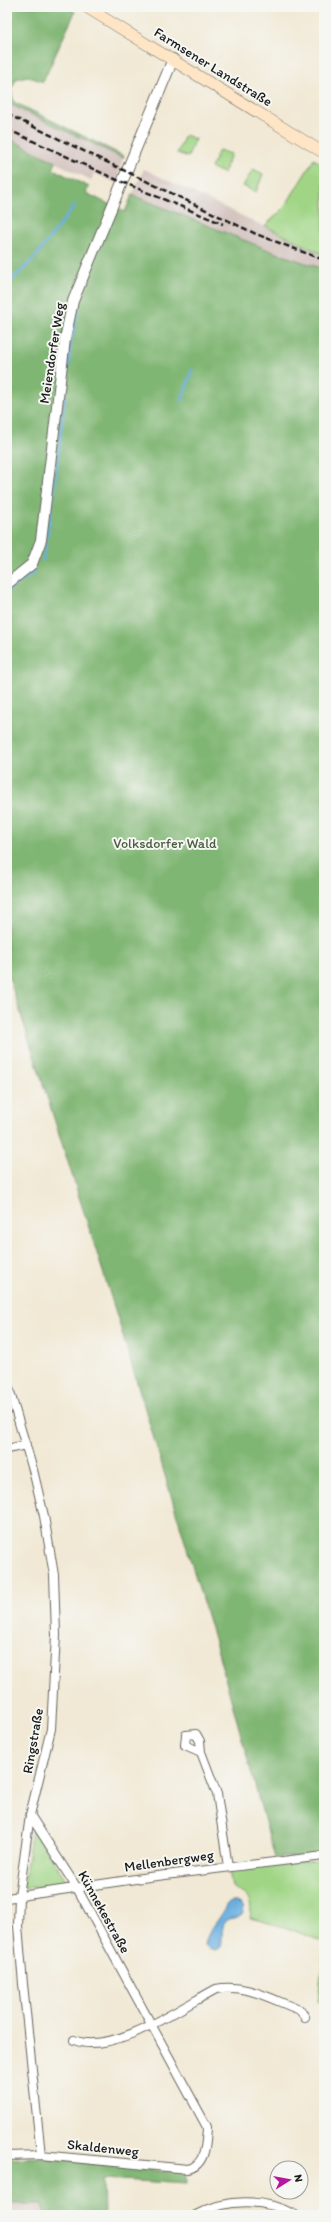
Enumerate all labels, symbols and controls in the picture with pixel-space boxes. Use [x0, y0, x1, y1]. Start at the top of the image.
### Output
street label: Farmsener Landstraße [151, 24, 275, 110]
street label: Meiendorfer Weg [36, 300, 69, 405]
park label: Volksdorfer Wald [113, 835, 217, 852]
street label: Ringstraße [19, 1707, 47, 1775]
street label: Mellenbergweg [123, 1846, 216, 1876]
street label: Künnekestraße [74, 1868, 134, 1957]
street label: Skaldenweg [66, 2136, 140, 2160]
north arrow [269, 2160, 309, 2200]
text: N [291, 2173, 305, 2183]

